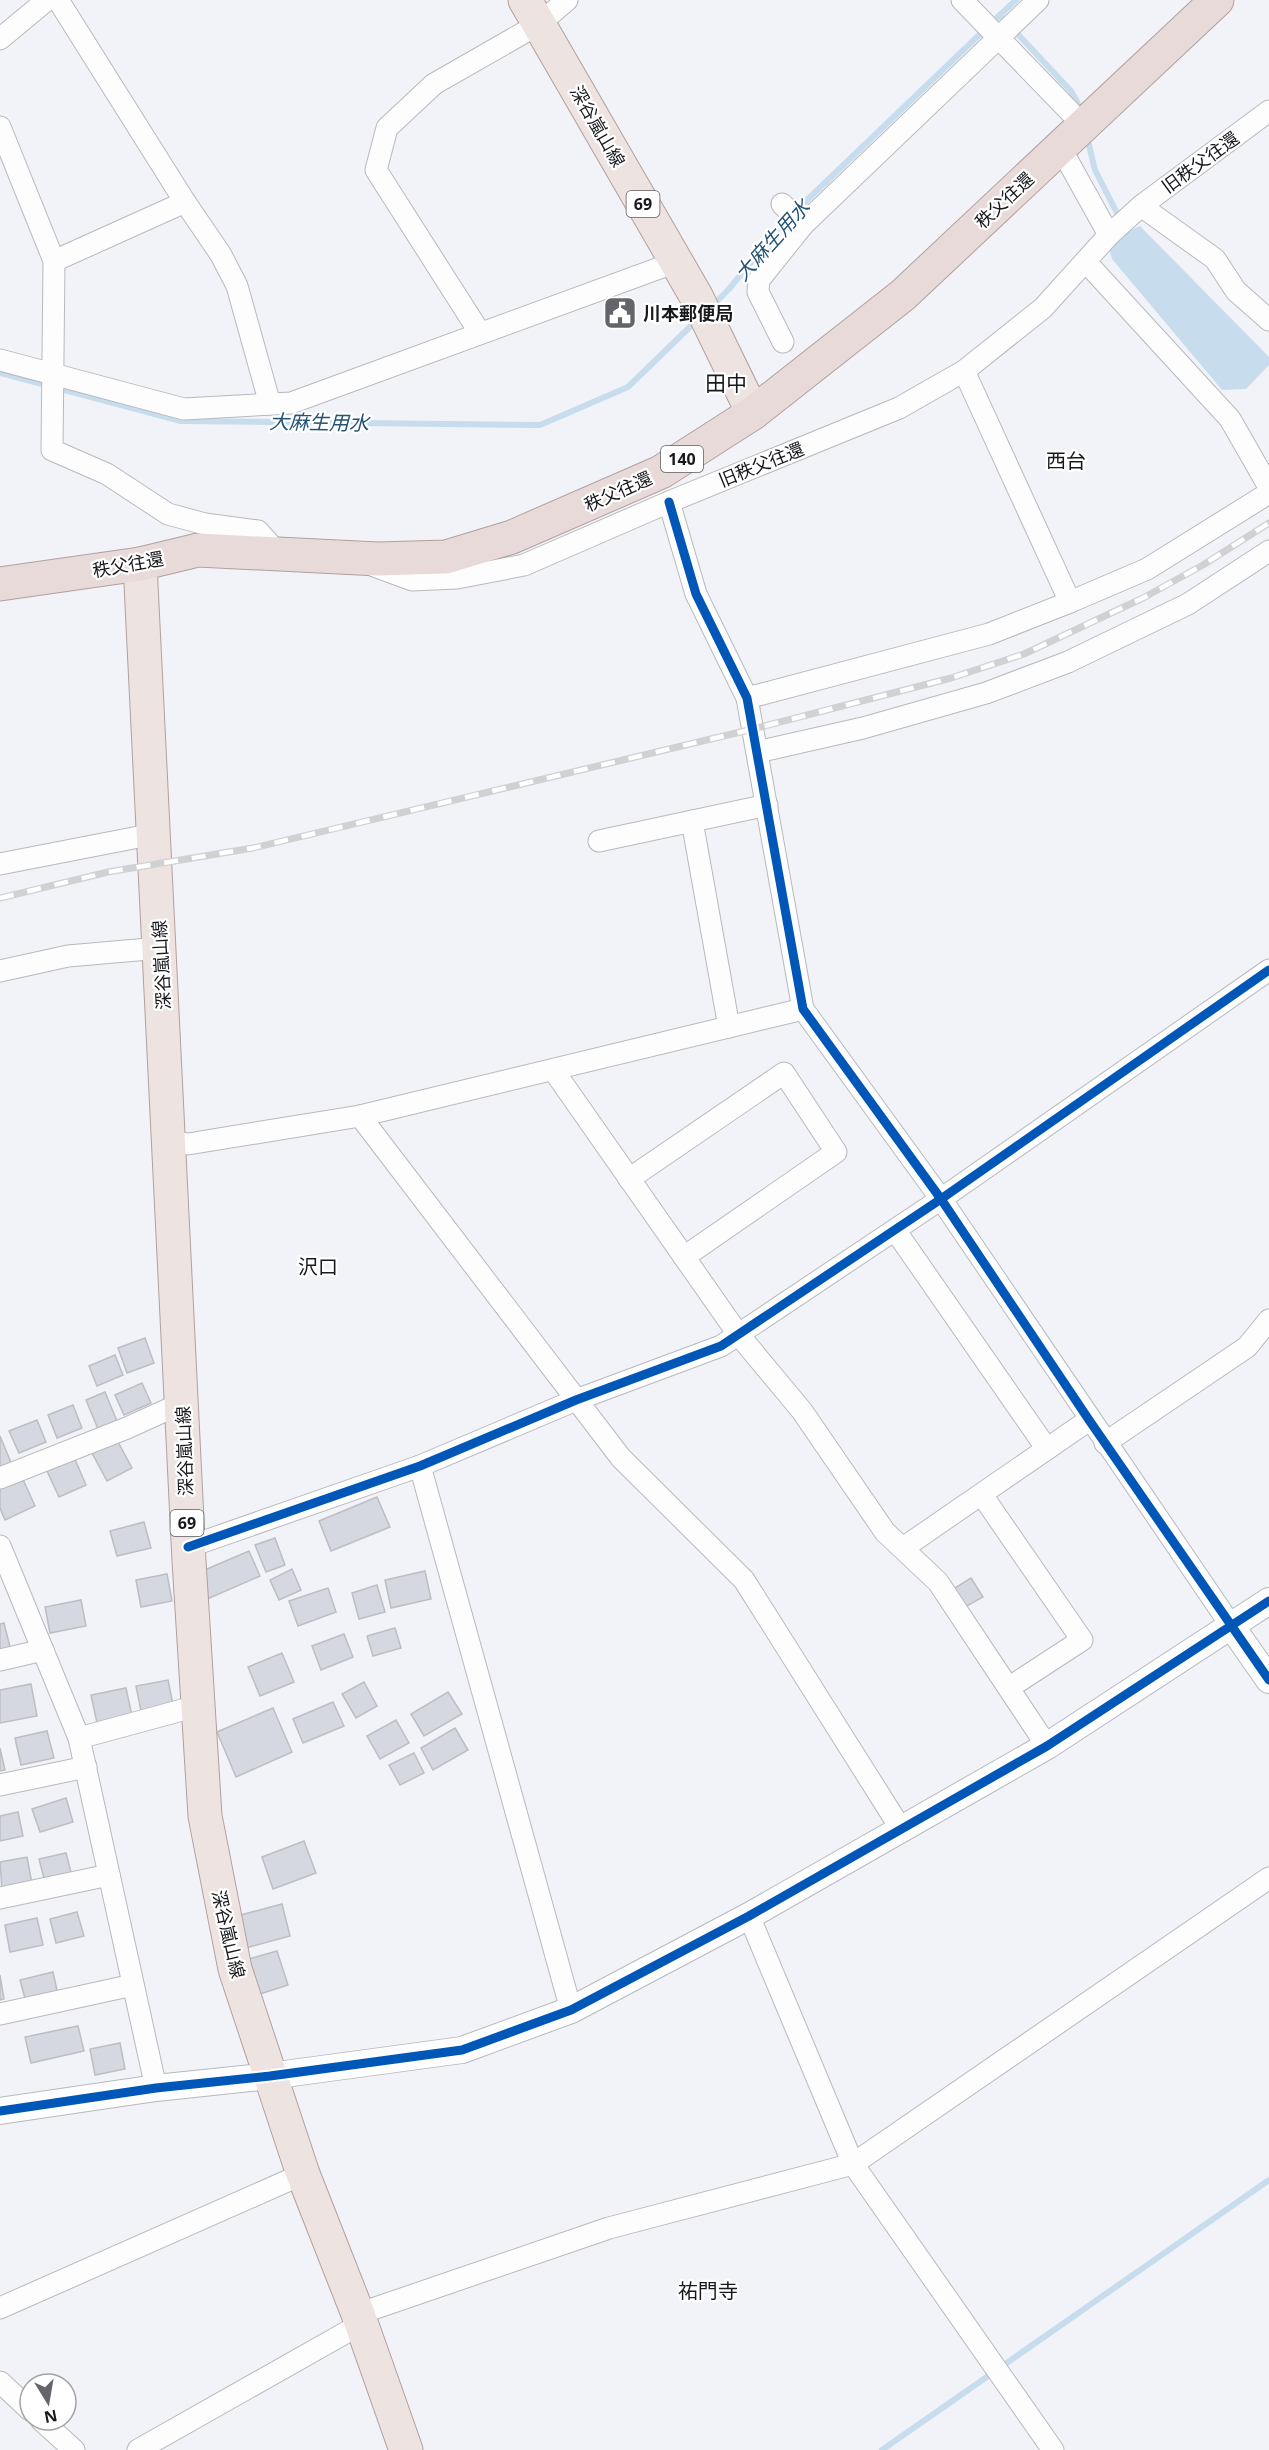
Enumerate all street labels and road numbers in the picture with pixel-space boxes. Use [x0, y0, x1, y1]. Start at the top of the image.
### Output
street label: 深谷嵐山線 [565, 81, 631, 171]
street label: 旧秩父往還 [1157, 126, 1243, 198]
street label: 秩父往還 [969, 167, 1039, 233]
road number: 69 [626, 191, 660, 217]
street label: 旧秩父往還 [715, 436, 807, 492]
road number: 140 [661, 446, 703, 472]
street label: 秩父往還 [580, 465, 656, 517]
street label: 秩父往還 [90, 546, 166, 582]
street label: 深谷嵐山線 [147, 919, 175, 1011]
street label: 深谷嵐山線 [170, 1406, 198, 1496]
road number: 69 [170, 1510, 204, 1536]
street label: 深谷嵐山線 [207, 1887, 251, 1981]

